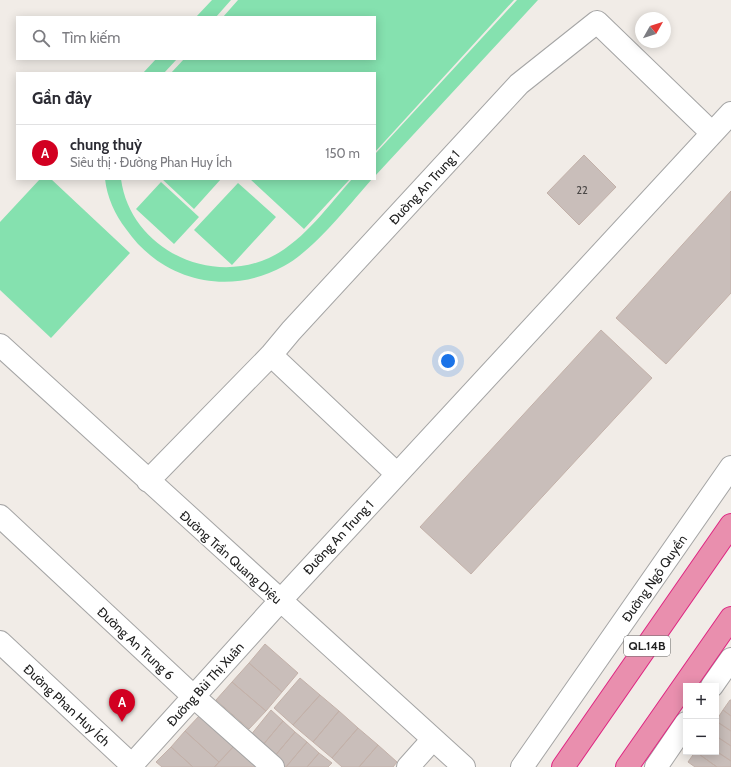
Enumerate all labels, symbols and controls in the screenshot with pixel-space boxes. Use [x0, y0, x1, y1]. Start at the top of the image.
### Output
north arrow [635, 12, 671, 48]
search box [16, 16, 376, 60]
icon: search [30, 27, 52, 49]
text: Tìm kiếm [62, 29, 120, 47]
text: Gần đây [32, 88, 92, 108]
text: chung thuỷ [70, 136, 142, 154]
text: A [41, 145, 49, 161]
text: 150 m [325, 145, 360, 161]
street label: Đường An Trung 1 [385, 146, 463, 228]
text: Siêu thị · Đường Phan Huy Ích [70, 154, 232, 170]
house number: 22 [576, 183, 588, 197]
your location [438, 351, 458, 371]
street label: Đường An Trung 1 [299, 496, 377, 578]
street label: Đường Trần Quang Diệu [177, 507, 285, 607]
street label: Đường Ngô Quyền [618, 531, 690, 625]
street label: Đường An Trung 6 [94, 603, 178, 683]
road number: QL.14B [624, 636, 670, 656]
street label: Đường Bùi Thị Xuân [163, 639, 247, 729]
street label: Đường Phan Huy Ích [20, 660, 114, 749]
map controls [683, 683, 719, 755]
button: + [683, 683, 719, 719]
pin: A [109, 689, 135, 722]
button: − [683, 719, 719, 755]

